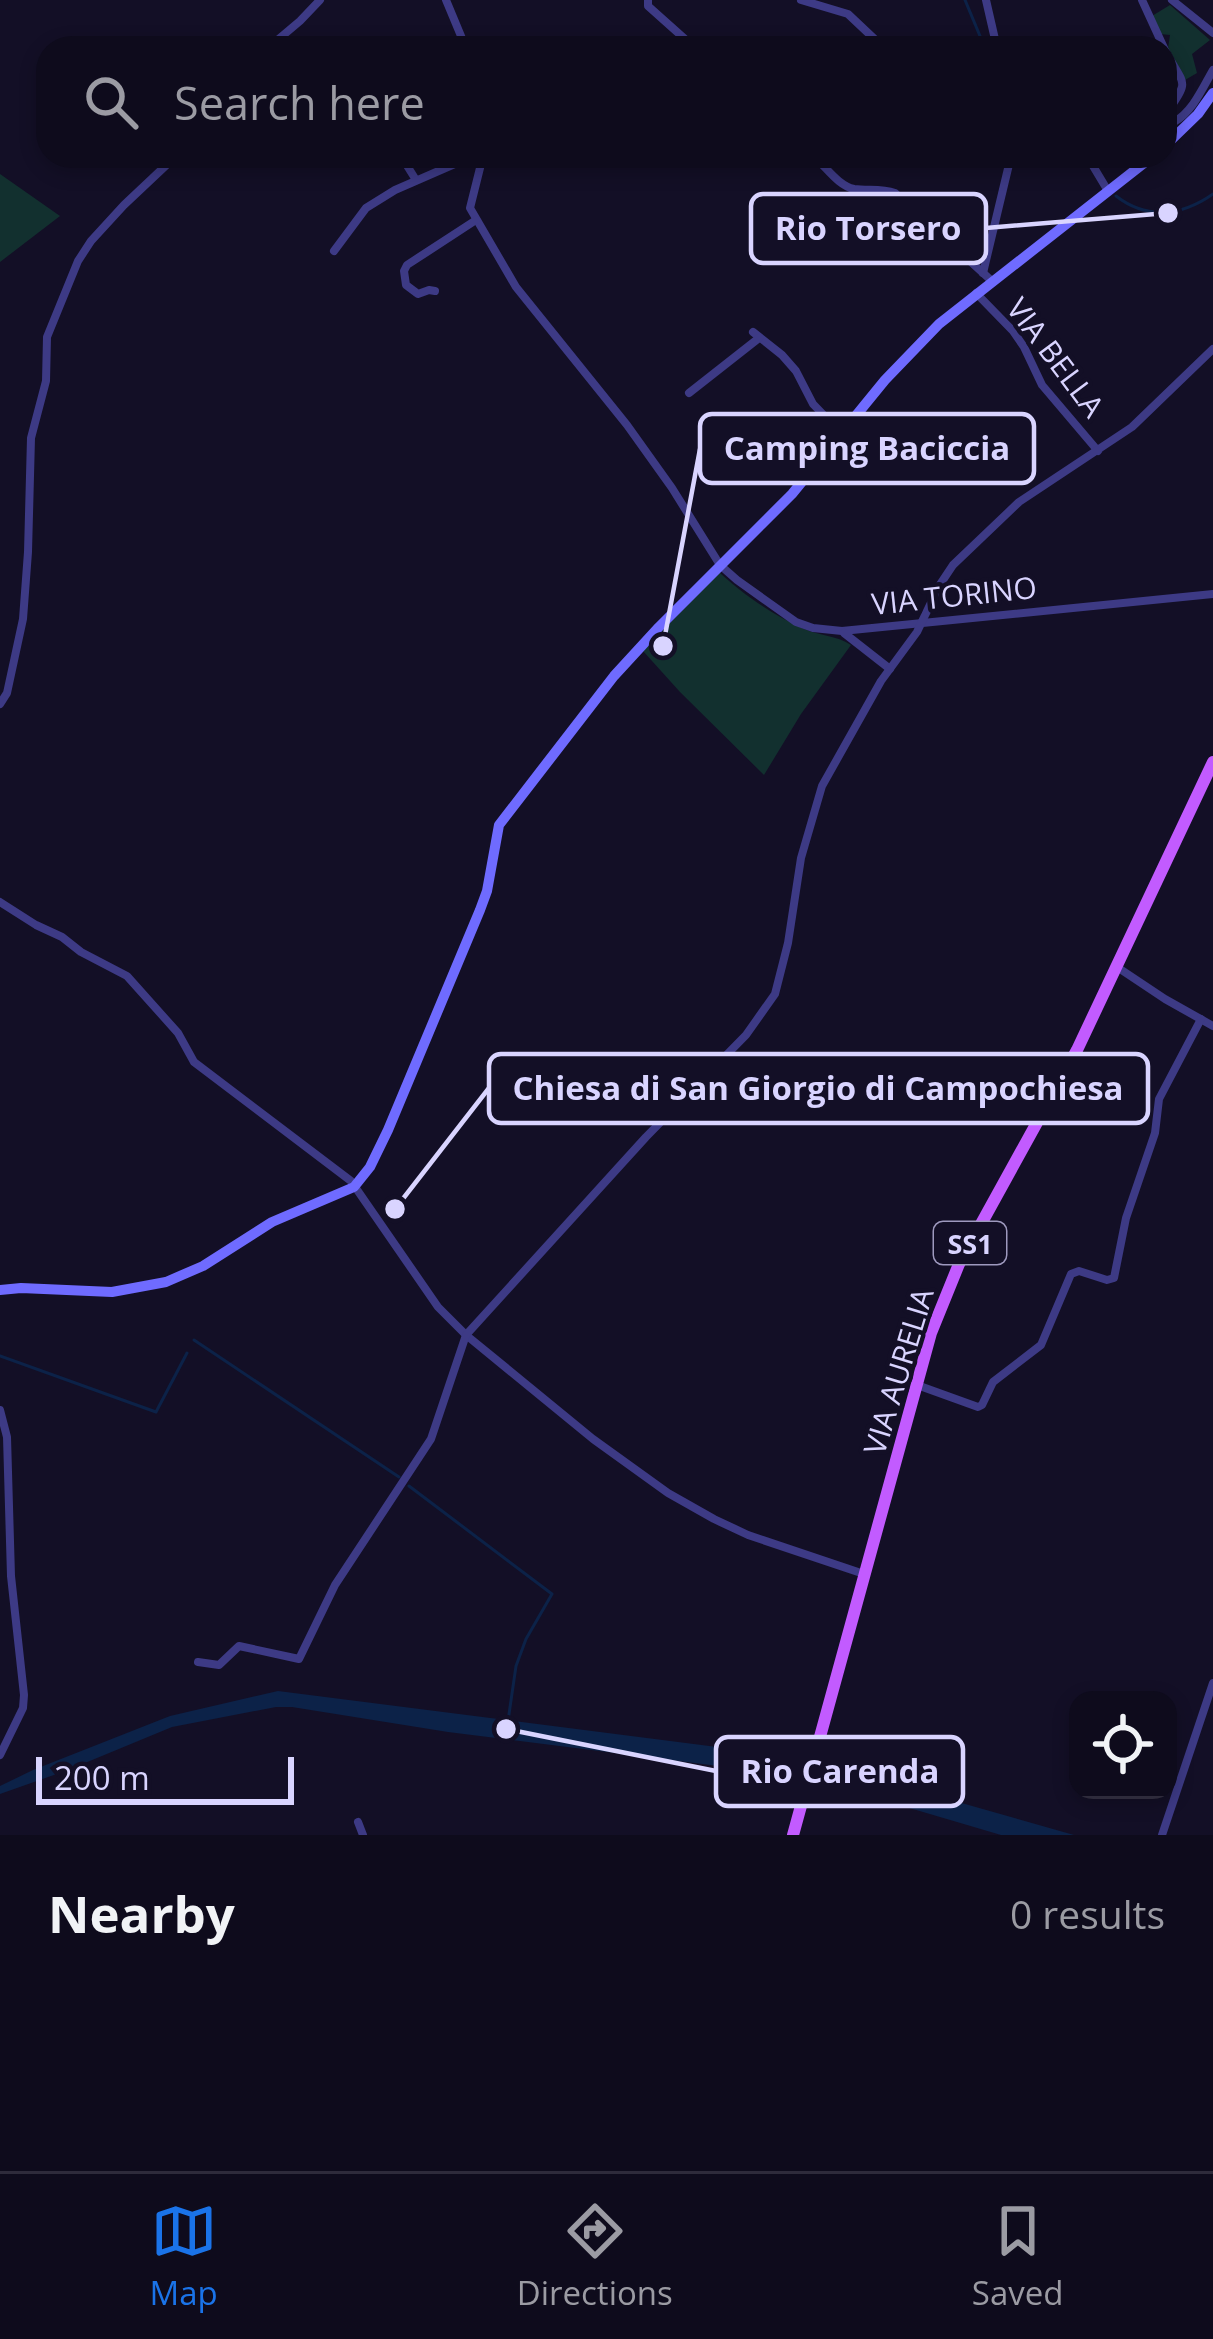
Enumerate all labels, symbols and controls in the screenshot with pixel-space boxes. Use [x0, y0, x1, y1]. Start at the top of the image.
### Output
search box [36, 36, 1177, 168]
icon: search [78, 69, 144, 135]
text: Search here [174, 72, 425, 133]
callout: Rio Torsero [751, 194, 986, 263]
text: Rio Torsero [775, 205, 961, 250]
street label: VIA BELLA [998, 289, 1114, 425]
callout: Camping Baciccia [700, 414, 1034, 483]
text: Camping Baciccia [724, 425, 1010, 470]
street label: VIA TORINO [869, 566, 1039, 624]
callout: Chiesa di San Giorgio di Campochiesa [489, 1054, 1148, 1123]
text: Chiesa di San Giorgio di Campochiesa [513, 1065, 1123, 1110]
road number: SS1 [934, 1222, 1006, 1264]
street label: VIA AURELIA [853, 1283, 943, 1459]
map controls [1069, 1691, 1177, 1799]
button: locate [1069, 1691, 1177, 1799]
callout: Rio Carenda [716, 1737, 963, 1806]
text: Rio Carenda [741, 1748, 939, 1793]
scale bar [36, 1751, 294, 1804]
text: 200 m [54, 1755, 150, 1800]
text: Nearby [48, 1878, 235, 1948]
text: 0 results [1010, 1887, 1165, 1940]
tab: Map [150, 2198, 218, 2315]
tab: Directions [517, 2198, 673, 2315]
tab: Saved [972, 2198, 1063, 2315]

